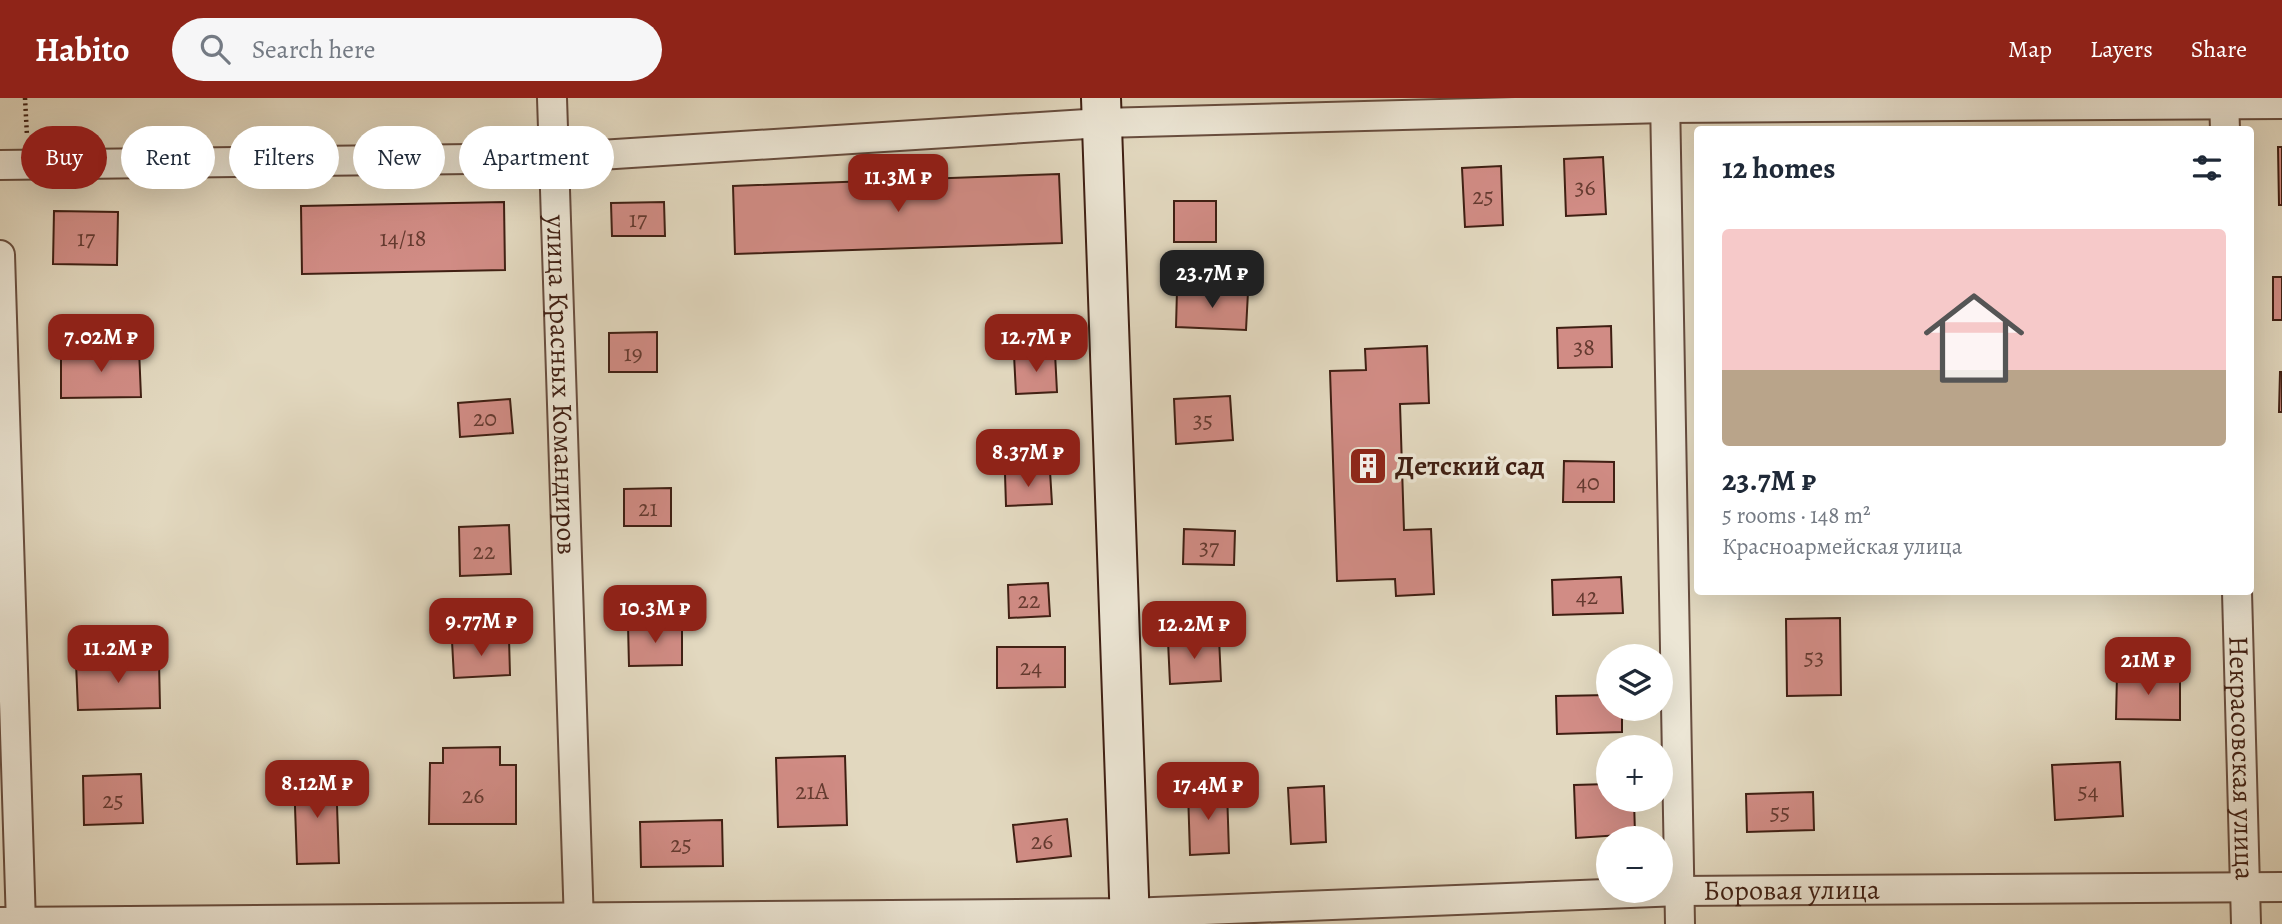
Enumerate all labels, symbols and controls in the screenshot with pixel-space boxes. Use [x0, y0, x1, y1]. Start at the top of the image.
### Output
search box [172, 18, 662, 81]
text: Habito [35, 27, 130, 72]
icon: search [196, 30, 234, 68]
text: Search here [252, 32, 375, 67]
text: Map [2008, 33, 2052, 65]
text: Layers [2090, 33, 2153, 65]
text: Share [2191, 33, 2247, 65]
chip: Buy [21, 126, 107, 189]
chip: Rent [121, 126, 215, 189]
chip: Filters [229, 126, 339, 189]
chip: New [353, 126, 445, 189]
chip: Apartment [459, 126, 614, 189]
text: 12 homes [1722, 148, 1835, 188]
icon: filters [2188, 149, 2226, 187]
pin: 11.3M ₽ [833, 155, 963, 214]
text: 11.3M ₽ [864, 161, 932, 192]
house number: 36 [1574, 171, 1596, 203]
house number: 25 [1472, 180, 1494, 212]
house number: 17 [629, 203, 648, 235]
street label: улица Красных Командиров [537, 213, 586, 555]
house number: 17 [77, 222, 96, 254]
house number: 14/18 [380, 222, 426, 254]
pin: 23.7M ₽ [1147, 250, 1277, 310]
text: 23.7M ₽ [1176, 257, 1248, 288]
icon: home [1911, 275, 2037, 401]
pin: 7.02M ₽ [36, 314, 166, 374]
pin: 12.7M ₽ [971, 314, 1101, 374]
text: 7.02M ₽ [64, 321, 138, 352]
text: 12.7M ₽ [1001, 321, 1071, 352]
house number: 38 [1573, 331, 1595, 363]
house number: 19 [623, 337, 643, 369]
house number: 20 [473, 402, 497, 434]
house number: 35 [1193, 404, 1213, 436]
pin: 8.37M ₽ [963, 430, 1093, 489]
text: 8.37M ₽ [992, 436, 1064, 467]
building icon: Детский сад [1347, 445, 1389, 487]
place label: Детский сад [1395, 447, 1545, 485]
text: 23.7M ₽ [1722, 460, 1816, 500]
house number: 40 [1576, 466, 1600, 498]
house number: 21 [638, 492, 658, 524]
text: 5 rooms · 148 m² [1722, 500, 1871, 531]
house number: 37 [1199, 531, 1220, 563]
text: Красноармейская улица [1722, 531, 1962, 562]
house number: 22 [473, 535, 495, 567]
house number: 42 [1576, 580, 1598, 612]
house number: 22 [1018, 584, 1040, 616]
pin: 10.3M ₽ [590, 586, 720, 645]
text: 10.3M ₽ [619, 592, 691, 623]
pin: 9.77M ₽ [416, 598, 546, 658]
pin: 12.2M ₽ [1129, 602, 1259, 661]
text: 9.77M ₽ [445, 605, 517, 636]
text: 12.2M ₽ [1158, 608, 1230, 639]
pin: 11.2M ₽ [53, 626, 183, 685]
text: 11.2M ₽ [84, 632, 152, 663]
street label: Некрасовская улица [2219, 635, 2264, 881]
pin: 21M ₽ [2099, 638, 2197, 697]
house number: 53 [1804, 641, 1824, 673]
map controls [1596, 644, 1673, 903]
button: layers [1596, 644, 1673, 721]
text: 21M ₽ [2121, 644, 2175, 675]
house number: 24 [1020, 651, 1042, 683]
button: + [1596, 735, 1673, 812]
pin: 8.12M ₽ [252, 760, 382, 820]
pin: 17.4M ₽ [1143, 762, 1273, 822]
text: 8.12M ₽ [281, 767, 353, 798]
text: 17.4M ₽ [1173, 769, 1243, 800]
house number: 21А [795, 775, 830, 807]
house number: 54 [2077, 775, 2099, 807]
house number: 26 [462, 779, 484, 811]
house number: 25 [102, 784, 124, 816]
house number: 55 [1770, 796, 1790, 828]
house number: 26 [1031, 825, 1053, 857]
button: − [1596, 826, 1673, 903]
house number: 25 [670, 828, 692, 860]
street label: Боровая улица [1703, 871, 1880, 910]

